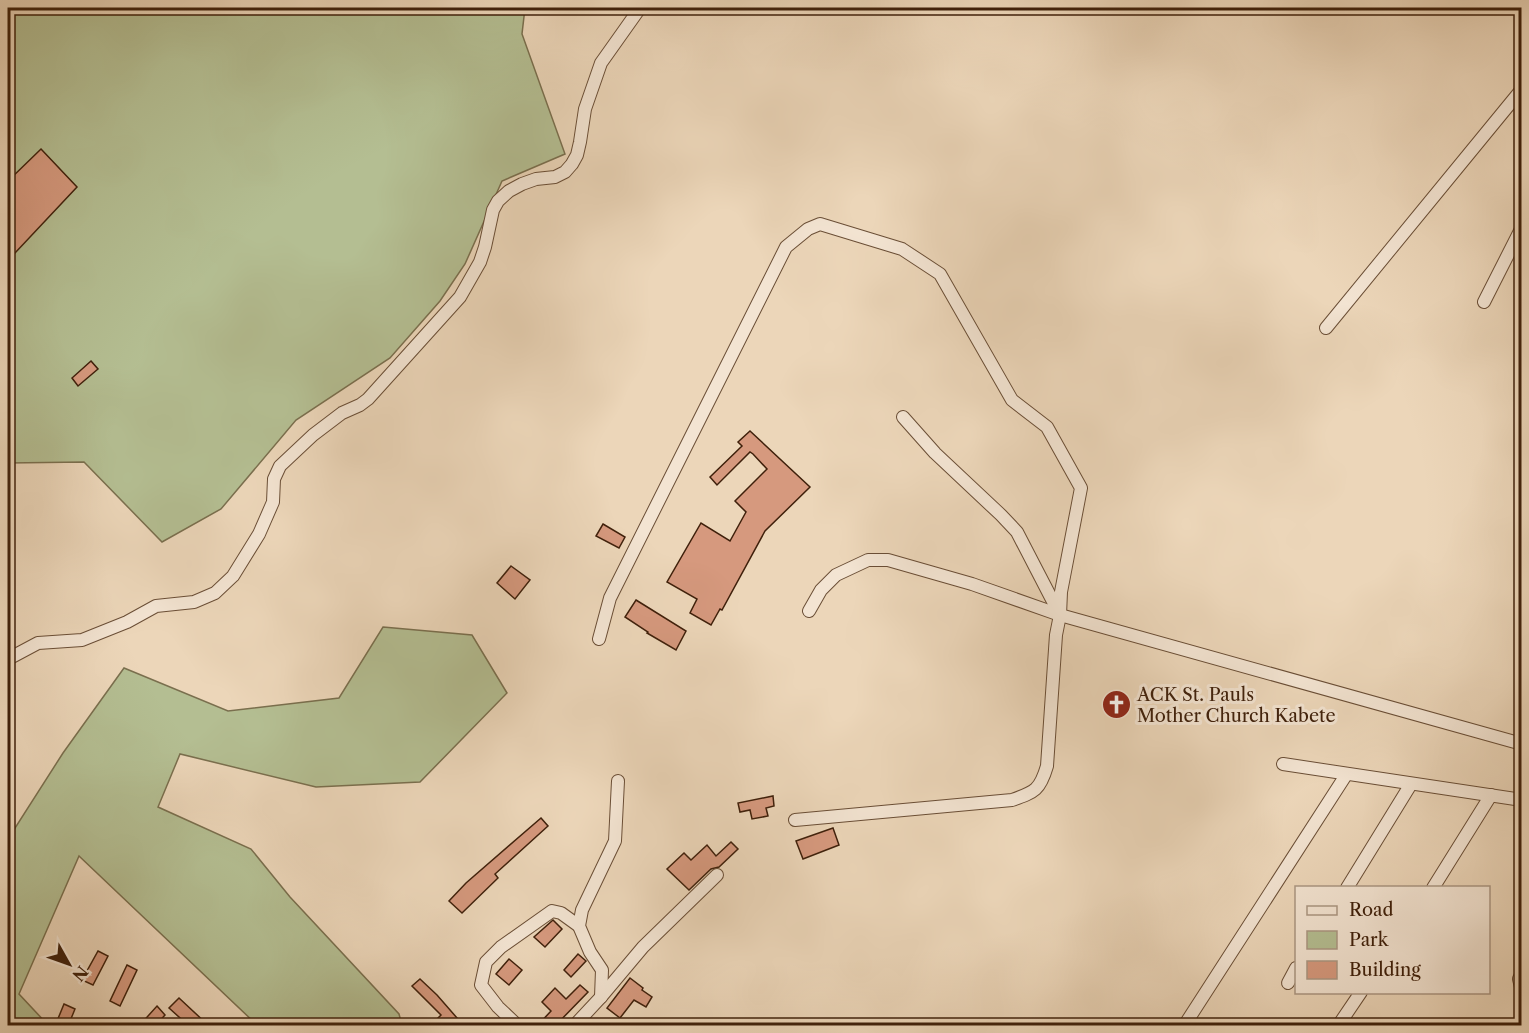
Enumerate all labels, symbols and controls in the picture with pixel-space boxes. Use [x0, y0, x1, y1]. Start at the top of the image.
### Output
place label: ACK St. Pauls Mother Church Kabete [1136, 684, 1336, 727]
church icon: ACK St. Pauls Mother Church Kabete [1100, 689, 1132, 721]
legend [1295, 886, 1490, 994]
text: Road [1349, 899, 1394, 921]
text: Park [1349, 929, 1390, 951]
north arrow [39, 934, 99, 994]
text: Building [1349, 959, 1421, 981]
text: N [68, 962, 93, 985]

